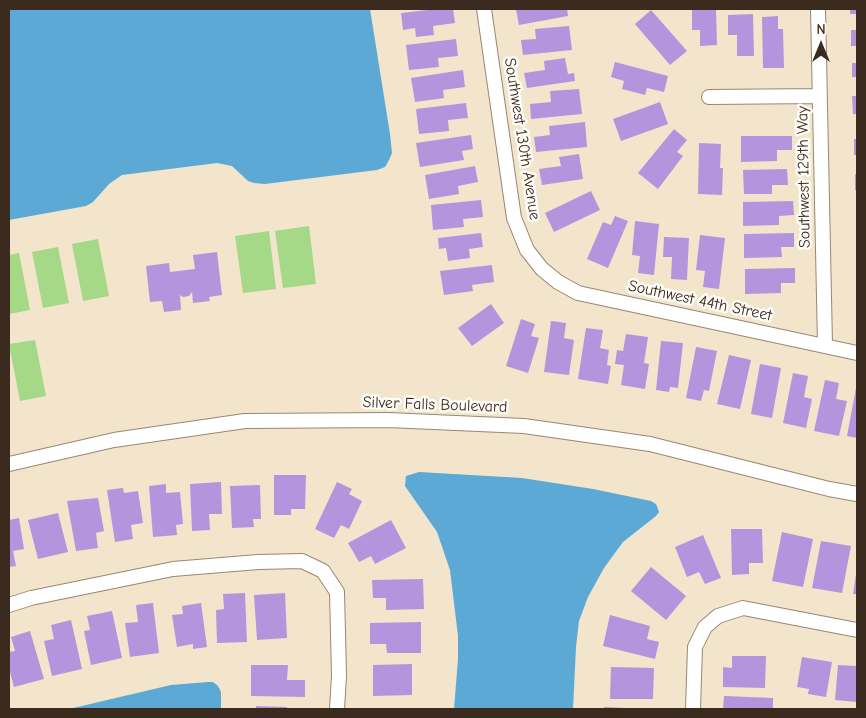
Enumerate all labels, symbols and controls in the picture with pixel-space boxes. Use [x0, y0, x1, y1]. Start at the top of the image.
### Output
north arrow [796, 20, 846, 70]
text: N [816, 21, 826, 38]
street label: Southwest 130th Avenue [500, 57, 544, 221]
street label: Southwest 129th Way [793, 106, 815, 248]
street label: Southwest 44th Street [626, 276, 774, 326]
street label: Silver Falls Boulevard [362, 393, 508, 417]

